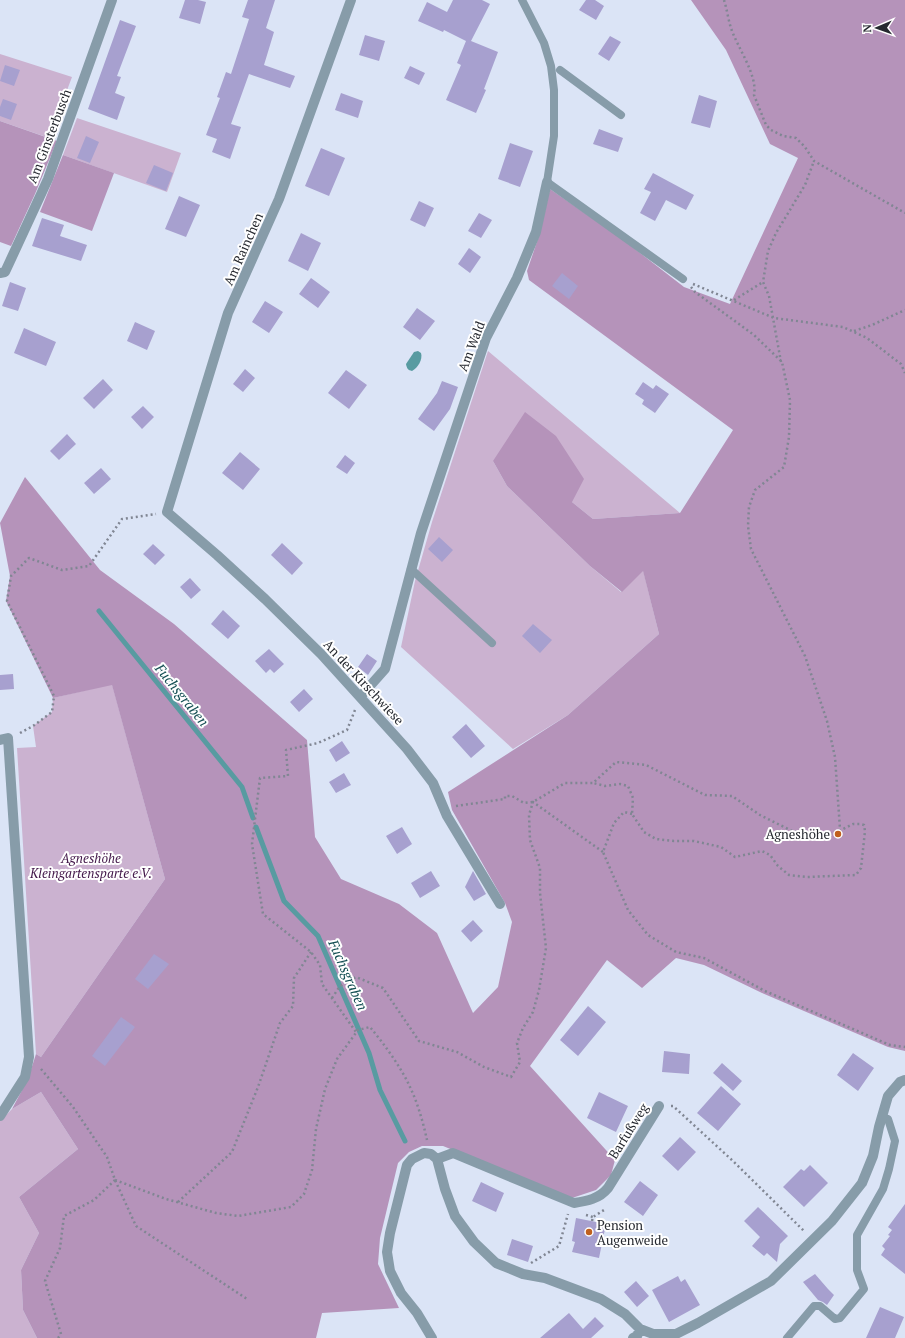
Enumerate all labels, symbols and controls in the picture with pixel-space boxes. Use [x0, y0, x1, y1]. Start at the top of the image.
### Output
north arrow [857, 8, 897, 48]
text: N [860, 23, 874, 33]
street label: Am Ginsterbusch [23, 86, 75, 186]
street label: Am Rainchen [219, 210, 267, 288]
street label: Am Wald [453, 318, 489, 374]
street label: An der Kirschwiese [320, 636, 408, 728]
water label: Fuchsgraben [151, 659, 214, 730]
place label: Agneshöhe [766, 825, 830, 843]
marker: Agneshöhe [833, 829, 843, 839]
park label: Agneshöhe Kleingartensparte e.V. [29, 849, 152, 882]
water label: Fuchsgraben [324, 935, 373, 1013]
street label: Barfußweg [604, 1100, 652, 1162]
place label: Pension Augenweide [597, 1216, 668, 1249]
marker: Pension Augenweide [584, 1227, 594, 1237]

